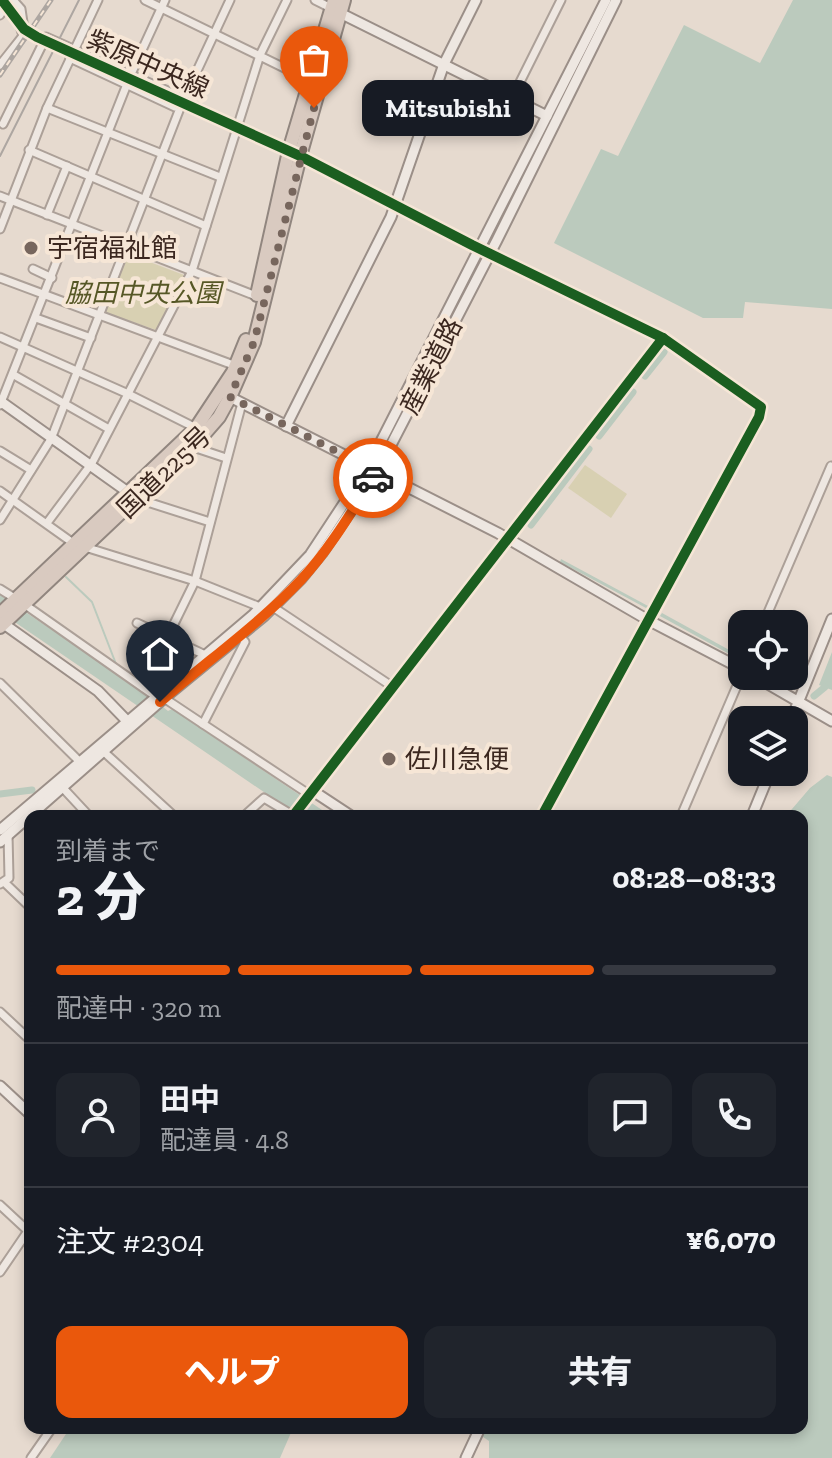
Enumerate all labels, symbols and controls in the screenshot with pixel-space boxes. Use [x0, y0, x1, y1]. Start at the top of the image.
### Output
street label: 紫原中央線 [82, 23, 214, 105]
pin [280, 26, 348, 108]
icon: bag [292, 38, 336, 82]
callout: Mitsubishi [362, 80, 534, 136]
text: Mitsubishi [385, 92, 511, 124]
place label: 宇宿福祉館 [47, 232, 177, 264]
marker: 宇宿福祉館 [22, 239, 40, 257]
park label: 脇田中央公園 [65, 277, 225, 309]
street label: 産業道路 [393, 312, 469, 420]
street label: 国道225号 [110, 419, 218, 525]
courier [333, 438, 413, 518]
icon: car [351, 456, 395, 500]
map controls [728, 610, 808, 786]
button: locate [728, 610, 808, 690]
pin [126, 620, 194, 702]
icon: home [138, 632, 182, 676]
button: layers [728, 706, 808, 786]
place label: 佐川急便 [405, 743, 509, 775]
marker: 佐川急便 [380, 750, 398, 768]
text: 到着まで [56, 835, 160, 867]
text: 08:28–08:33 [612, 860, 776, 896]
text: 2 分 [56, 866, 146, 928]
text: 配達中 · 320 m [56, 992, 221, 1024]
button: person [56, 1073, 140, 1157]
button: chat [588, 1073, 672, 1157]
button: phone [692, 1073, 776, 1157]
text: 田中 [160, 1082, 220, 1118]
text: 配達員 · 4.8 [160, 1124, 289, 1156]
text: ¥6,070 [686, 1221, 776, 1257]
text: 注文 #2304 [56, 1224, 204, 1260]
button: ヘルプ [56, 1326, 408, 1418]
button: 共有 [424, 1326, 776, 1418]

